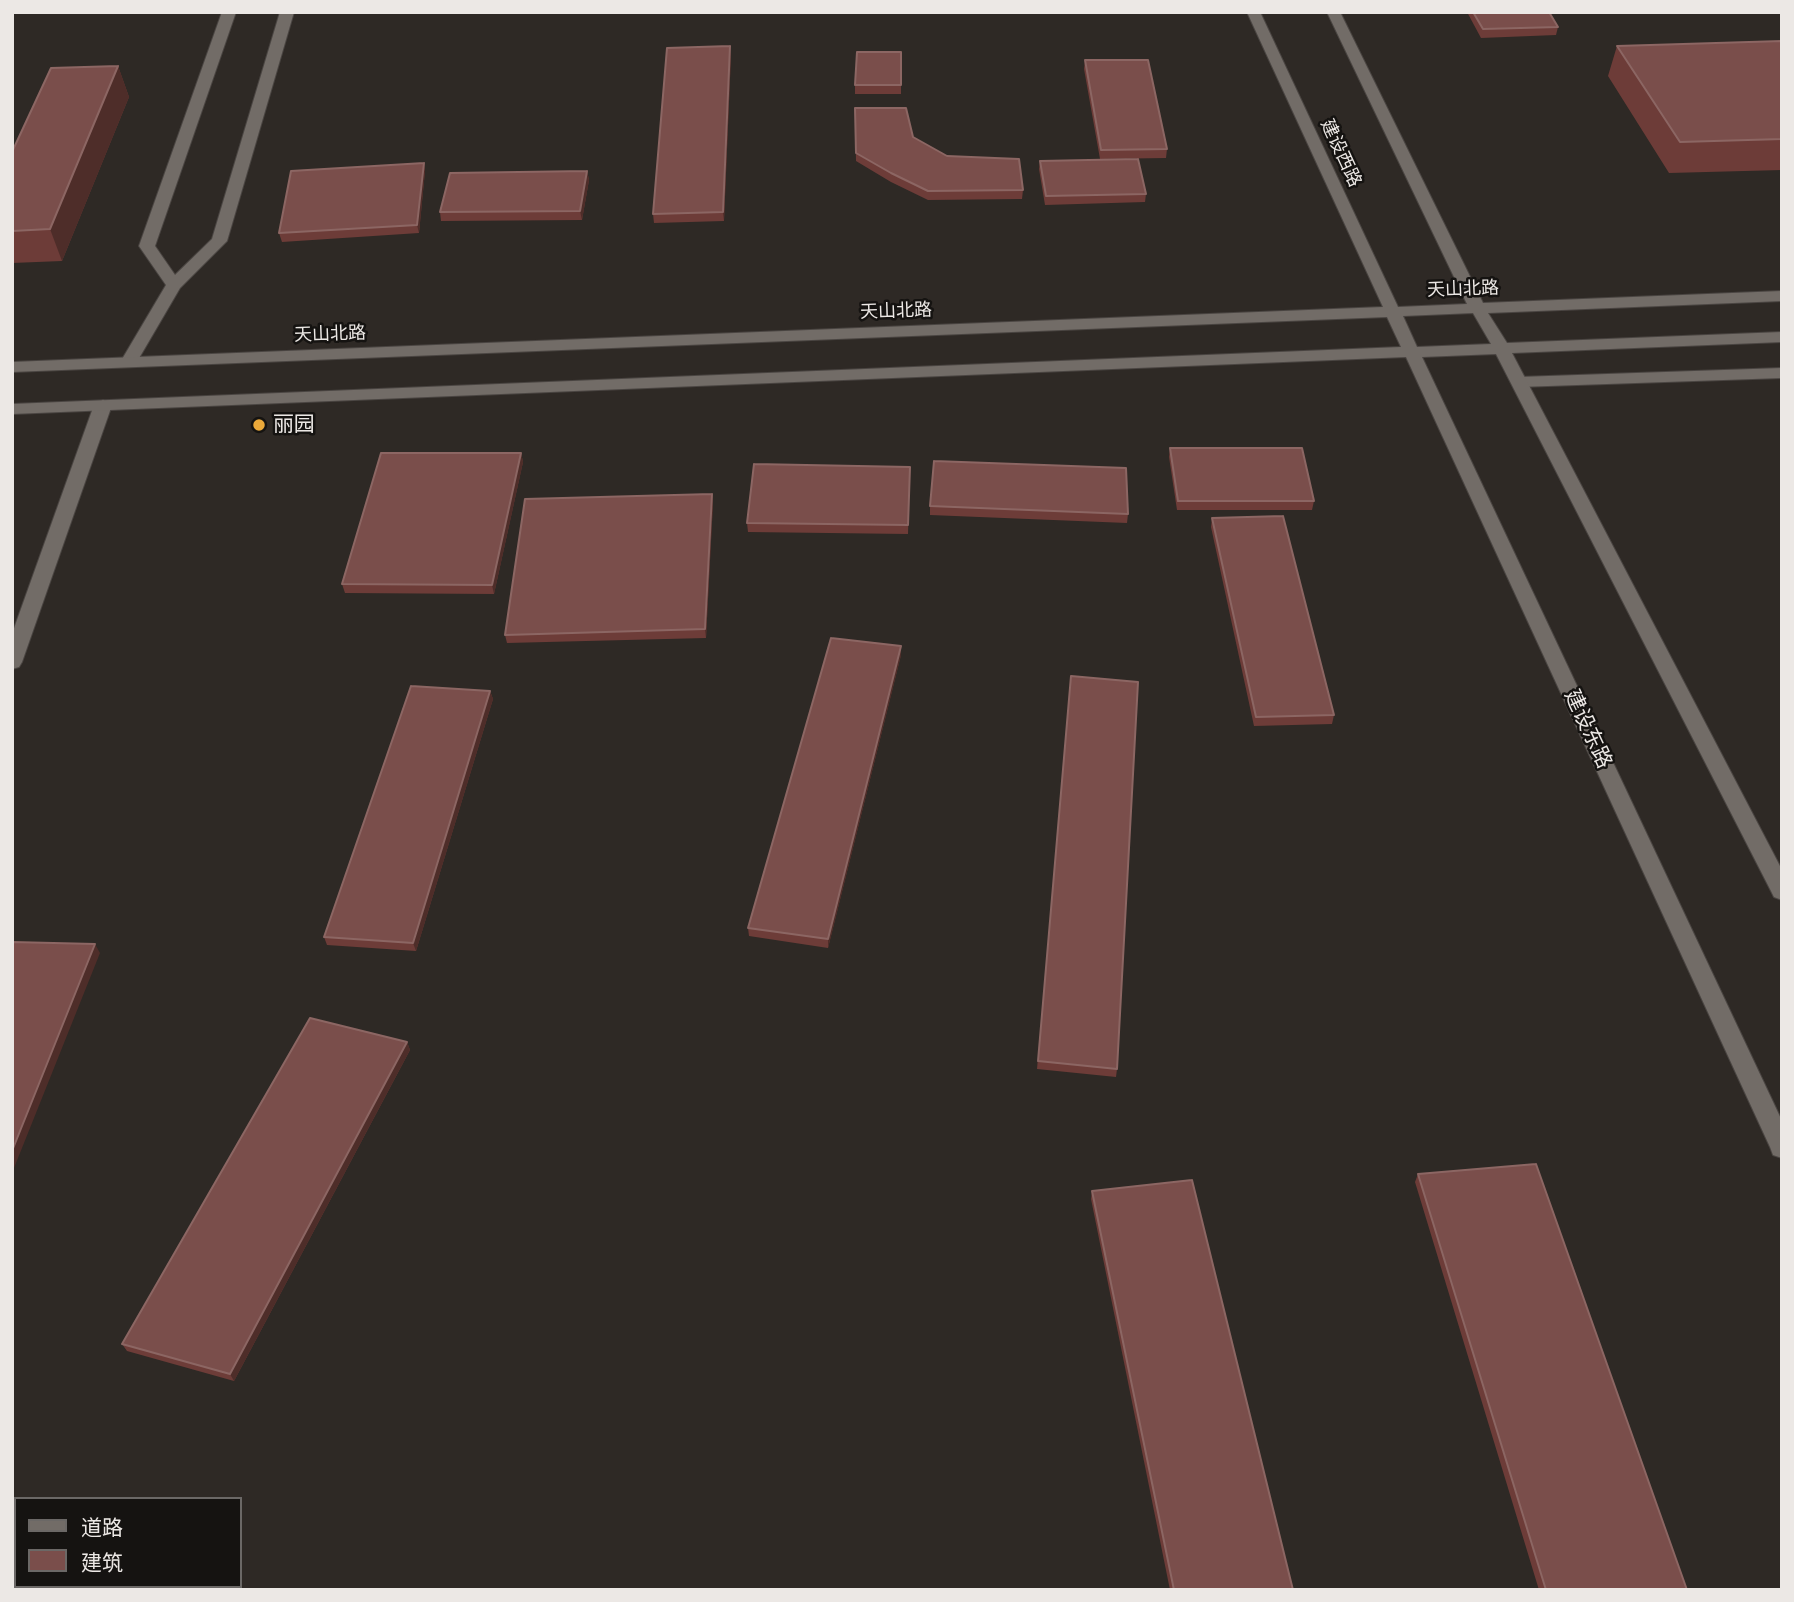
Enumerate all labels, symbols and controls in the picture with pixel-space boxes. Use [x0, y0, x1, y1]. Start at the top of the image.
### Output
street label: 建设西路 [1316, 116, 1366, 190]
street label: 天山北路 [1427, 277, 1499, 301]
street label: 天山北路 [860, 299, 932, 323]
street label: 天山北路 [294, 322, 366, 346]
place label: 丽园 [273, 412, 315, 438]
marker: 丽园 [251, 417, 267, 433]
street label: 建设东路 [1559, 686, 1617, 772]
legend [14, 1497, 242, 1588]
text: 道路 [81, 1516, 123, 1540]
text: 建筑 [81, 1551, 123, 1575]

